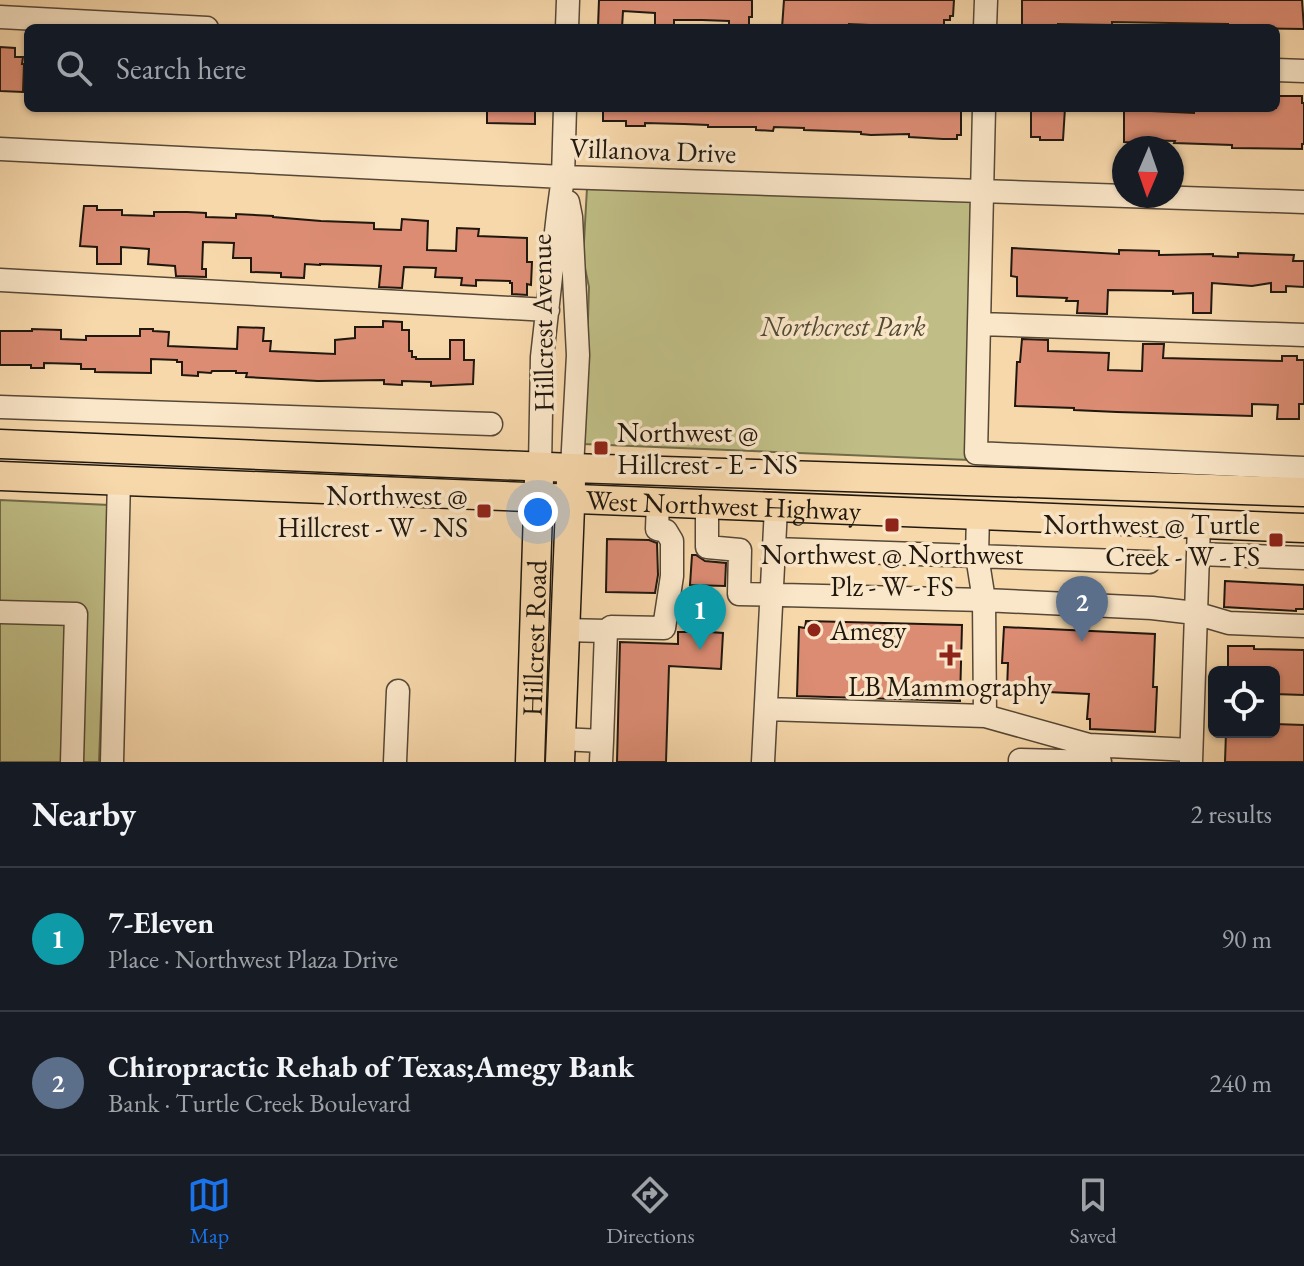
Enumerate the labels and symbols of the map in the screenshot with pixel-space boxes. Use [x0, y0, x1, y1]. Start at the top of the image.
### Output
street label: Villanova Drive [569, 129, 737, 171]
north arrow [1112, 136, 1184, 208]
street label: Hillcrest Avenue [522, 234, 562, 412]
park label: Northcrest Park [759, 308, 926, 344]
place label: Northwest @ Hillcrest - E - NS [617, 414, 798, 482]
marker: Northwest @ Hillcrest - E - NS [592, 439, 610, 457]
place label: Northwest @ Hillcrest - W - NS [277, 477, 468, 545]
street label: West Northwest Highway [585, 481, 863, 528]
your location [518, 492, 558, 532]
marker: Northwest @ Hillcrest - W - NS [475, 502, 493, 520]
place label: Northwest @ Turtle Creek - W - FS [1043, 506, 1260, 574]
marker: Northwest @ Northwest Plz - W - FS [883, 516, 901, 534]
marker: Northwest @ Turtle Creek - W - FS [1267, 531, 1285, 549]
place label: Northwest @ Northwest Plz - W - FS [761, 536, 1023, 604]
street label: Hillcrest Road [513, 559, 554, 717]
pin: 2 [1056, 576, 1108, 642]
pin: 1 [674, 584, 726, 650]
place label: Amegy [829, 612, 907, 648]
marker: Amegy [805, 621, 823, 639]
marker: LB Mammography [939, 644, 961, 666]
place label: LB Mammography [848, 668, 1053, 704]

